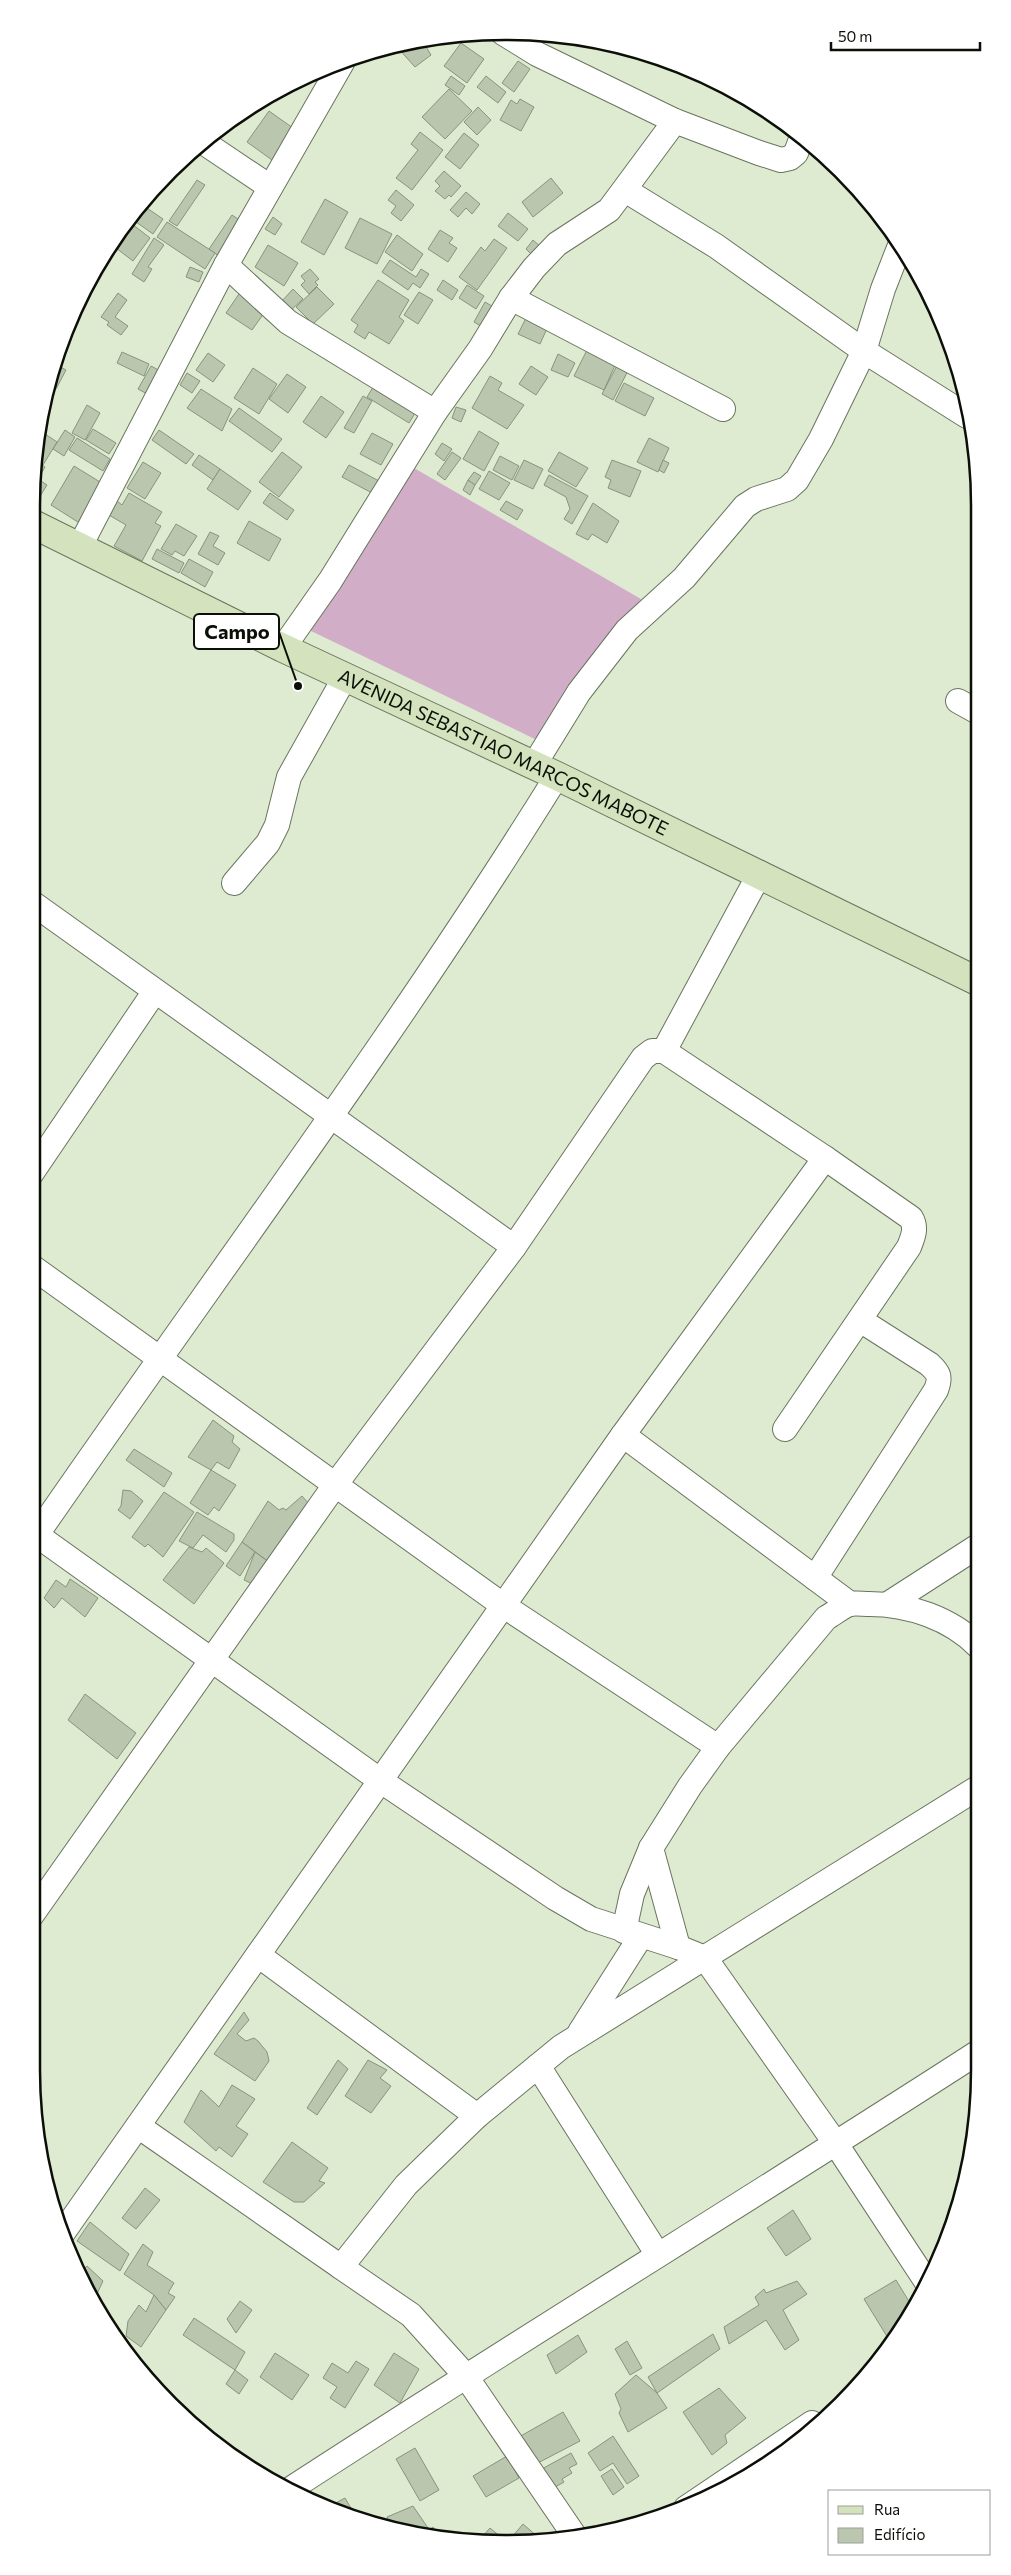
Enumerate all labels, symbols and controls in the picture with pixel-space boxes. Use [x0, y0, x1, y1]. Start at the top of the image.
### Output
scale bar [831, 20, 980, 52]
text: 50 m [838, 27, 872, 45]
callout: Campo [194, 614, 279, 649]
text: Campo [204, 619, 270, 643]
street label: AVENIDA SEBASTIAO MARCOS MABOTE [335, 663, 673, 840]
legend [828, 2490, 991, 2555]
text: Rua [874, 2500, 900, 2518]
text: Edifício [874, 2525, 925, 2543]

